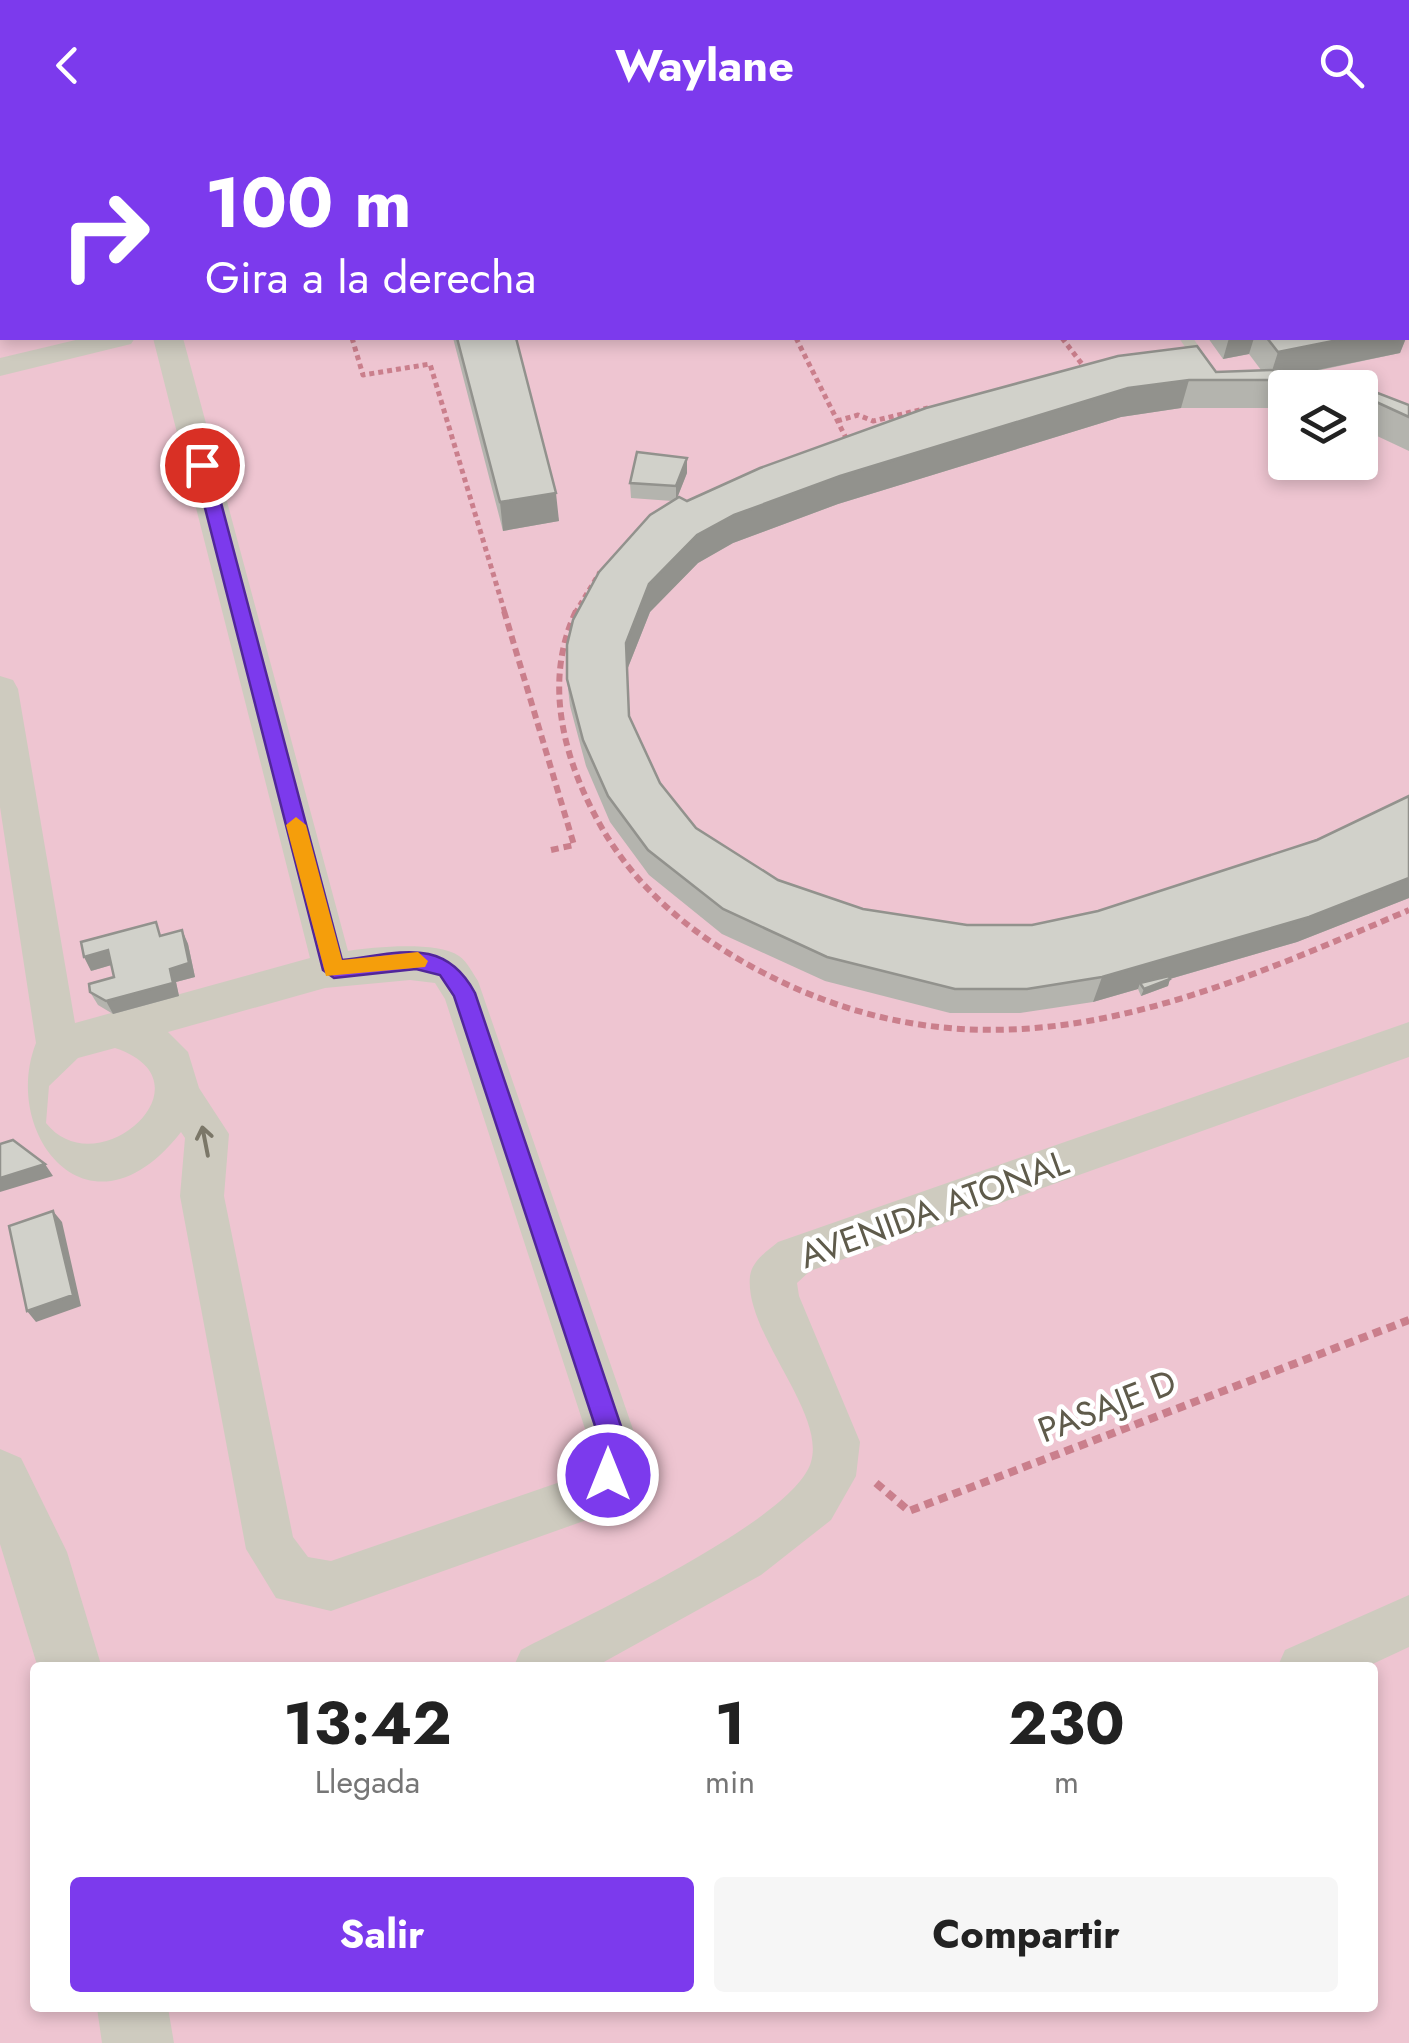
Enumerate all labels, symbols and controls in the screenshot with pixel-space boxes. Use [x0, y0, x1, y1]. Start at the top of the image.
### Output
text: Waylane [615, 33, 794, 98]
icon: back [40, 38, 95, 93]
icon: search [1314, 38, 1369, 93]
text: 100 m [205, 152, 412, 253]
icon: right [40, 170, 170, 300]
text: Gira a la derecha [205, 245, 536, 310]
map controls [1268, 370, 1378, 480]
button: layers [1268, 370, 1378, 480]
pin [160, 423, 245, 508]
icon: arrive [175, 438, 230, 493]
one-way arrow [195, 1125, 214, 1158]
street label: AVENIDA ATONAL [793, 1137, 1076, 1281]
street label: PASAJE D [1031, 1357, 1183, 1455]
position arrow [556, 1423, 660, 1527]
text: 13:42 [283, 1680, 452, 1767]
text: 1 [715, 1680, 745, 1767]
text: 230 [1008, 1680, 1125, 1767]
text: Llegada [315, 1759, 420, 1805]
text: min [705, 1759, 755, 1805]
text: m [1054, 1759, 1079, 1805]
button: Salir [70, 1877, 694, 1992]
button: Compartir [714, 1877, 1338, 1992]

